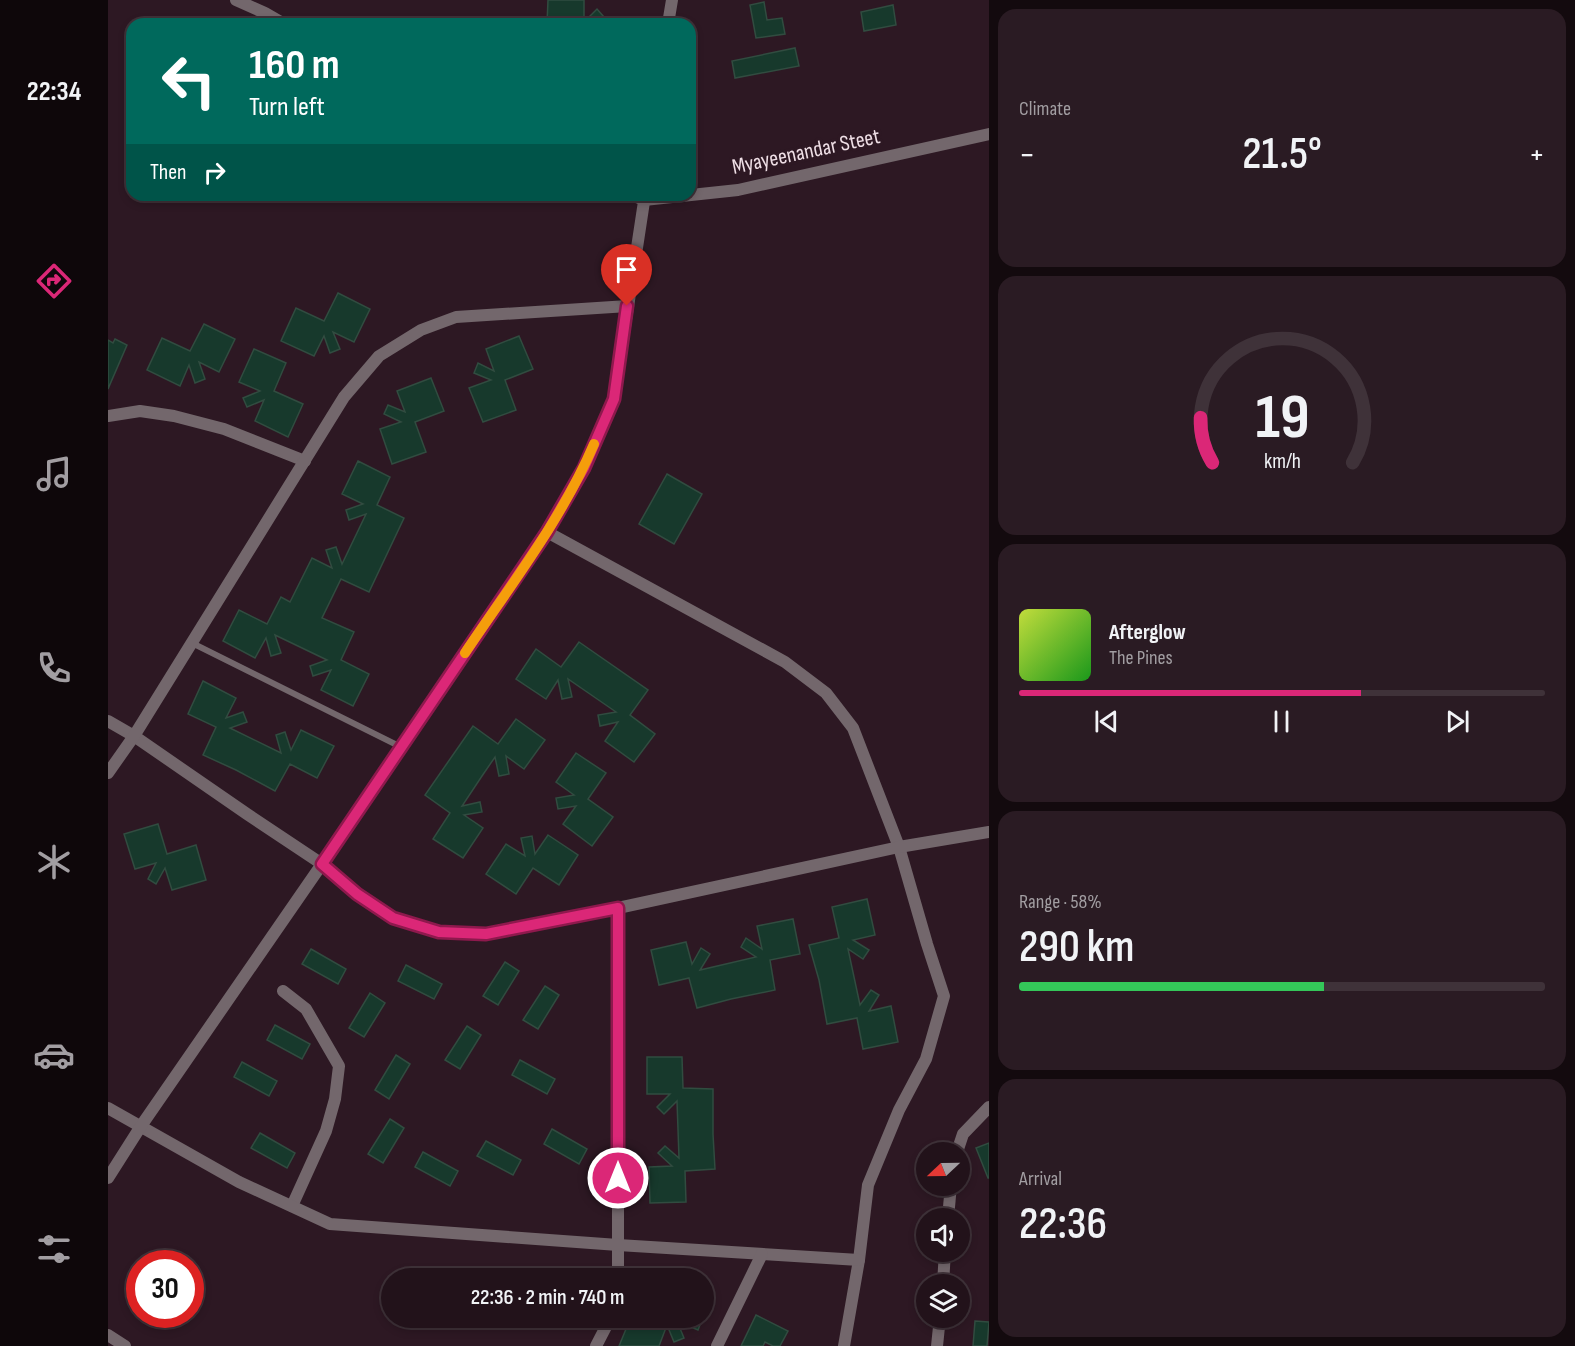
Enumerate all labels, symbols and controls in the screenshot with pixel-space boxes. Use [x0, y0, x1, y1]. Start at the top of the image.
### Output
text: 160 m [249, 40, 340, 91]
icon: left [150, 42, 228, 120]
text: 22:34 [27, 76, 81, 108]
text: Turn left [249, 91, 325, 123]
text: Climate [1019, 97, 1071, 121]
street label: Myayeenandar Steet [730, 123, 883, 181]
text: 21.5° [1242, 127, 1322, 182]
text: − [1019, 135, 1035, 175]
text: + [1529, 135, 1545, 175]
icon: right [198, 156, 231, 189]
text: Then [150, 159, 186, 186]
pin [601, 244, 652, 306]
icon: arrive [610, 253, 643, 286]
icon: directions [33, 260, 75, 302]
text: 19 [1255, 381, 1309, 456]
text: km/h [1263, 449, 1301, 474]
icon: music [33, 453, 75, 495]
text: Afterglow [1109, 619, 1186, 646]
text: The Pines [1109, 646, 1173, 670]
icon: phone [33, 647, 75, 689]
icon: previous [1090, 705, 1123, 738]
icon: pause [1265, 705, 1298, 738]
icon: next [1441, 705, 1474, 738]
icon: climate [33, 841, 75, 883]
text: Range · 58% [1019, 890, 1102, 914]
text: 290 km [1019, 920, 1135, 975]
icon: car [33, 1034, 75, 1076]
north arrow [916, 1142, 970, 1196]
map controls [916, 1142, 970, 1328]
position arrow [586, 1146, 650, 1210]
text: Arrival [1019, 1167, 1062, 1191]
text: 22:36 [1019, 1197, 1107, 1252]
button: sound [916, 1208, 970, 1262]
icon: filters [33, 1228, 75, 1270]
speed limit sign: 30 [126, 1250, 204, 1328]
button: layers [916, 1274, 970, 1328]
text: 22:36 · 2 min · 740 m [471, 1284, 624, 1311]

